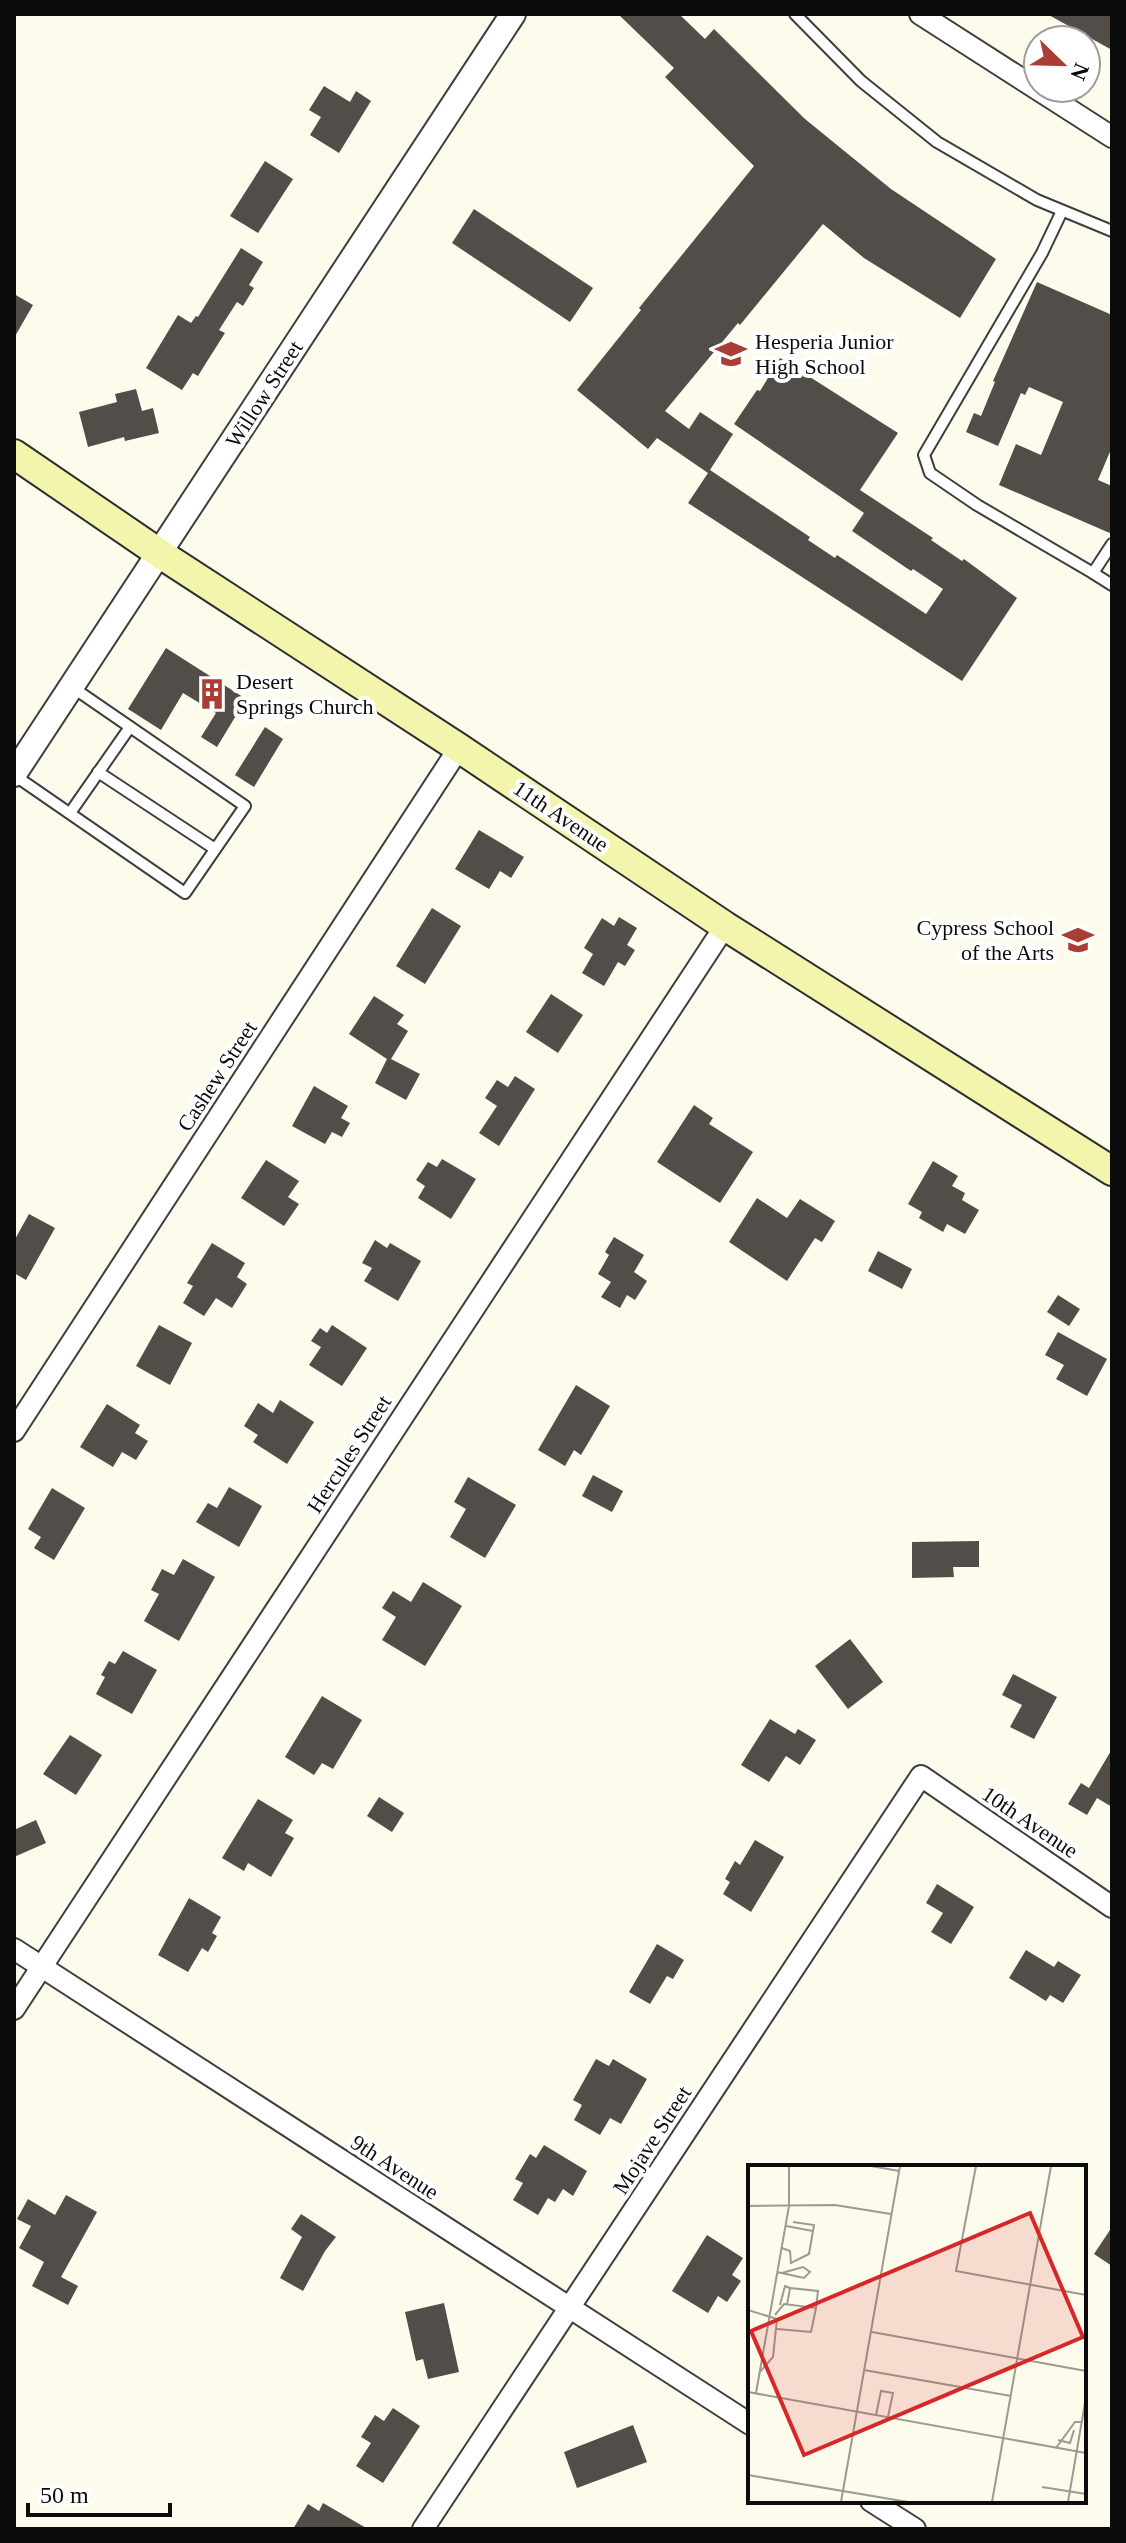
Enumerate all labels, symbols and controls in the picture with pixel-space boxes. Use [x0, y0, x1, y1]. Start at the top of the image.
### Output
north arrow [1022, 24, 1102, 104]
text: N [1065, 59, 1095, 84]
place label: Hesperia Junior High School [755, 329, 894, 379]
street label: Willow Street [220, 336, 308, 452]
school or university icon: Hesperia Junior High School [714, 337, 748, 371]
place label: Desert Springs Church [236, 669, 374, 719]
building icon: Desert Springs Church [195, 677, 229, 711]
street label: 11th Avenue [509, 775, 613, 857]
place label: Cypress School of the Arts [917, 915, 1054, 965]
school or university icon: Cypress School of the Arts [1061, 923, 1095, 957]
street label: Cashew Street [172, 1016, 262, 1136]
street label: Hercules Street [302, 1391, 396, 1517]
street label: 10th Avenue [977, 1781, 1083, 1863]
street label: Mojave Street [608, 2081, 696, 2199]
street label: 9th Avenue [347, 2130, 443, 2204]
inset map [748, 2165, 1086, 2503]
scale bar [28, 2467, 170, 2517]
text: 50 m [40, 2482, 89, 2508]

